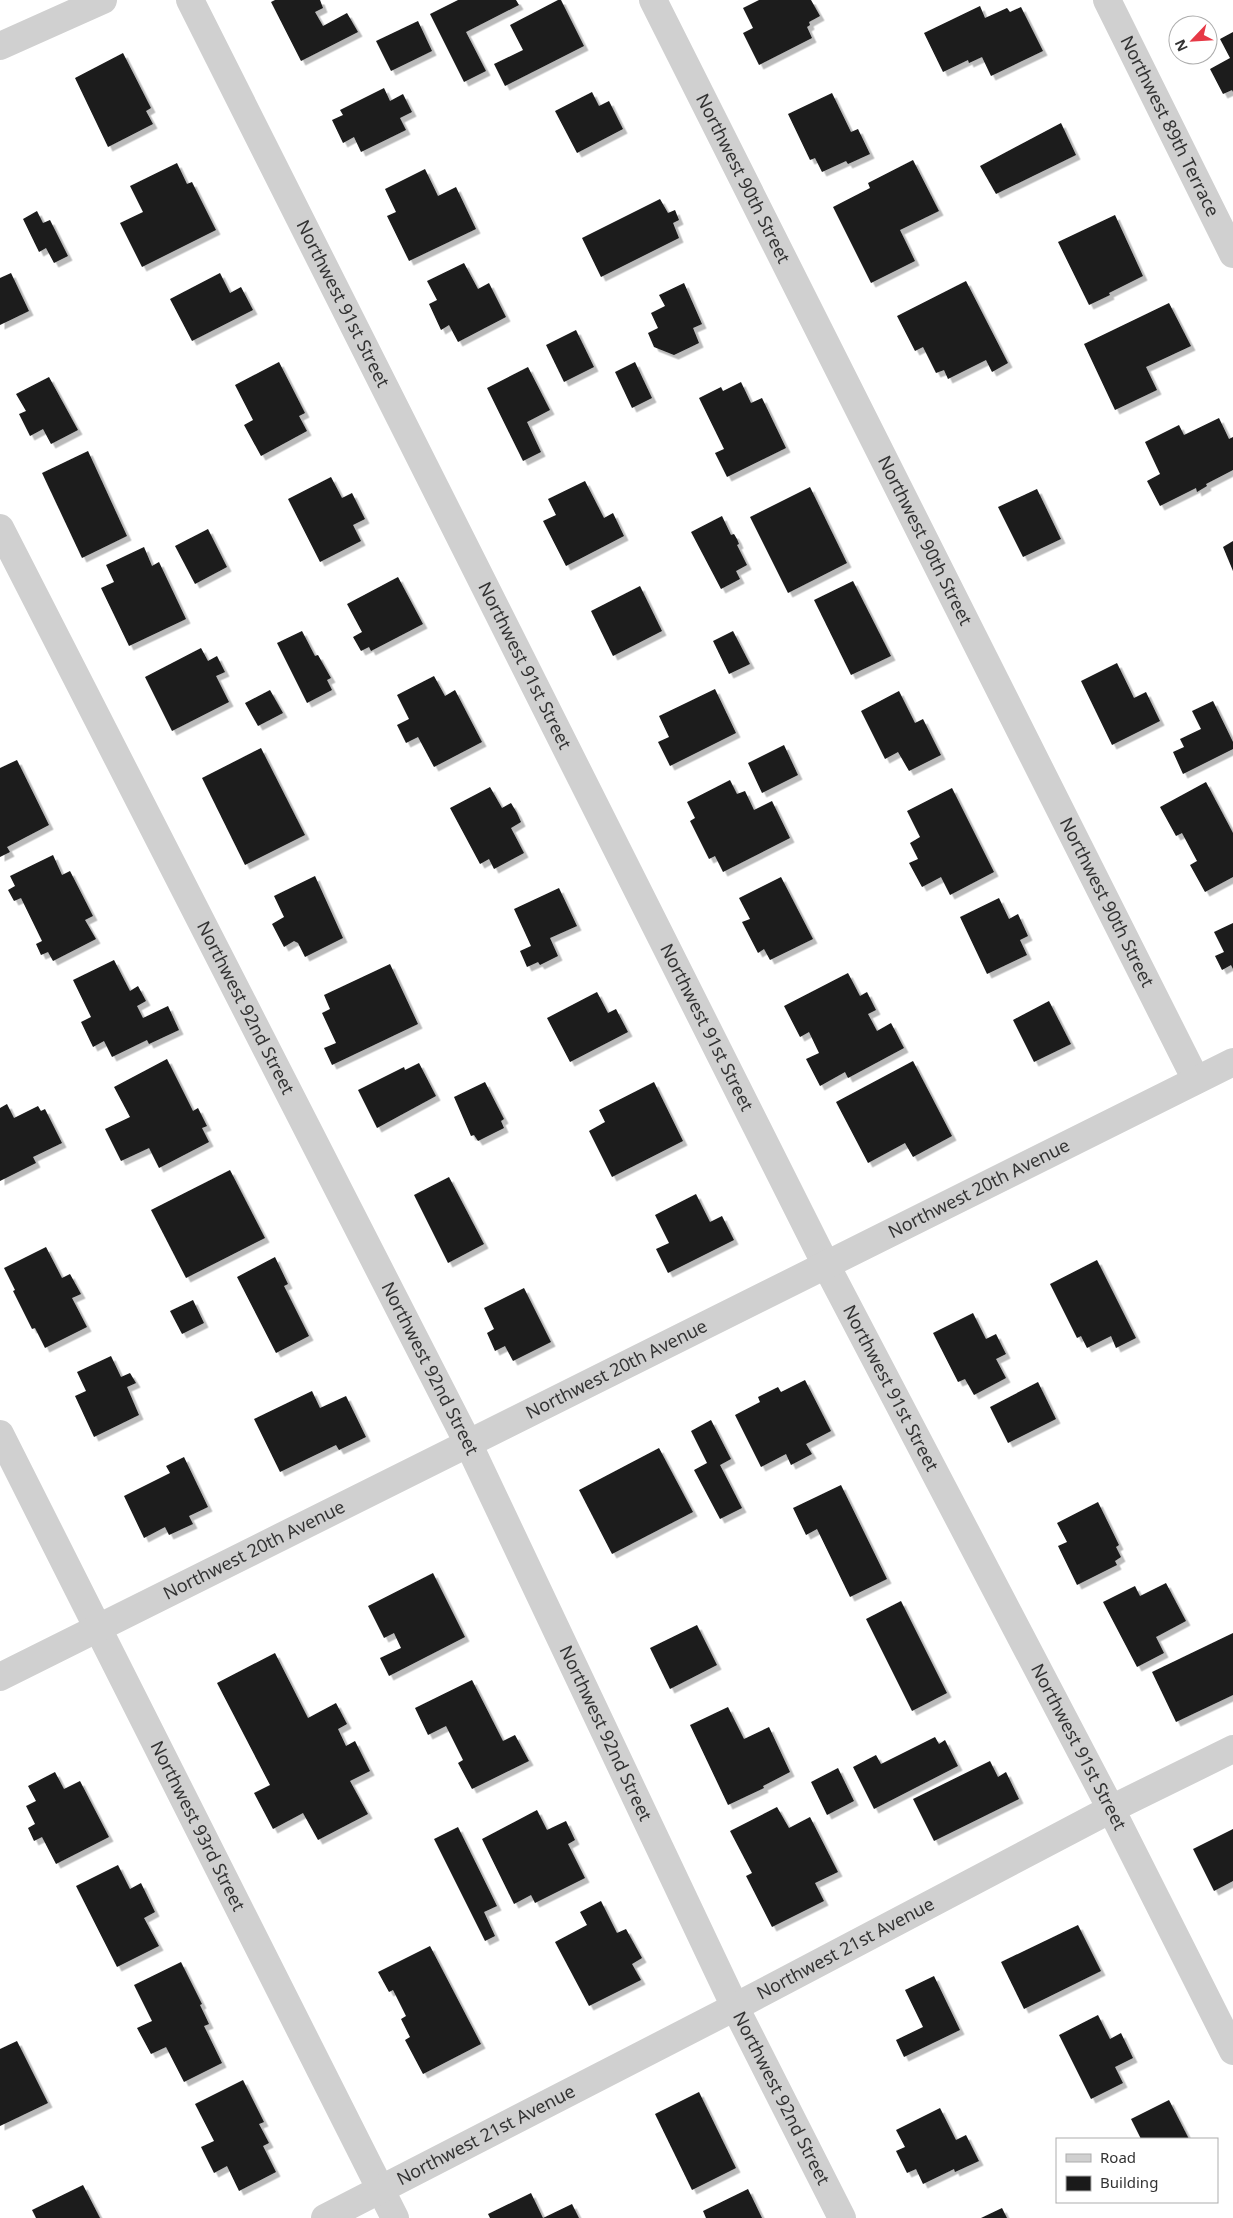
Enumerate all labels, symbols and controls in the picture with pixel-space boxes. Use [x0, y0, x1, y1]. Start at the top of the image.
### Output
north arrow [1168, 15, 1218, 65]
street label: Northwest 89th Terrace [1117, 33, 1223, 221]
street label: Northwest 90th Street [691, 89, 797, 268]
street label: Northwest 91st Street [291, 216, 396, 392]
street label: Northwest 90th Street [873, 451, 979, 629]
street label: Northwest 91st Street [473, 577, 578, 753]
street label: Northwest 90th Street [1055, 813, 1161, 991]
street label: Northwest 92nd Street [192, 917, 301, 1099]
street label: Northwest 91st Street [655, 939, 760, 1115]
street label: Northwest 20th Avenue [884, 1132, 1073, 1243]
street label: Northwest 92nd Street [376, 1277, 485, 1459]
street label: Northwest 91st Street [838, 1301, 945, 1475]
street label: Northwest 20th Avenue [521, 1313, 711, 1424]
street label: Northwest 20th Avenue [159, 1494, 348, 1605]
street label: Northwest 92nd Street [555, 1641, 658, 1825]
street label: Northwest 91st Street [1026, 1659, 1133, 1834]
street label: Northwest 93rd Street [146, 1736, 252, 1915]
street label: Northwest 21st Avenue [752, 1891, 938, 2005]
street label: Northwest 92nd Street [728, 2007, 836, 2189]
street label: Northwest 21st Avenue [392, 2078, 579, 2190]
legend [1056, 2138, 1218, 2203]
text: Road [1100, 2147, 1136, 2167]
text: Building [1100, 2172, 1158, 2192]

